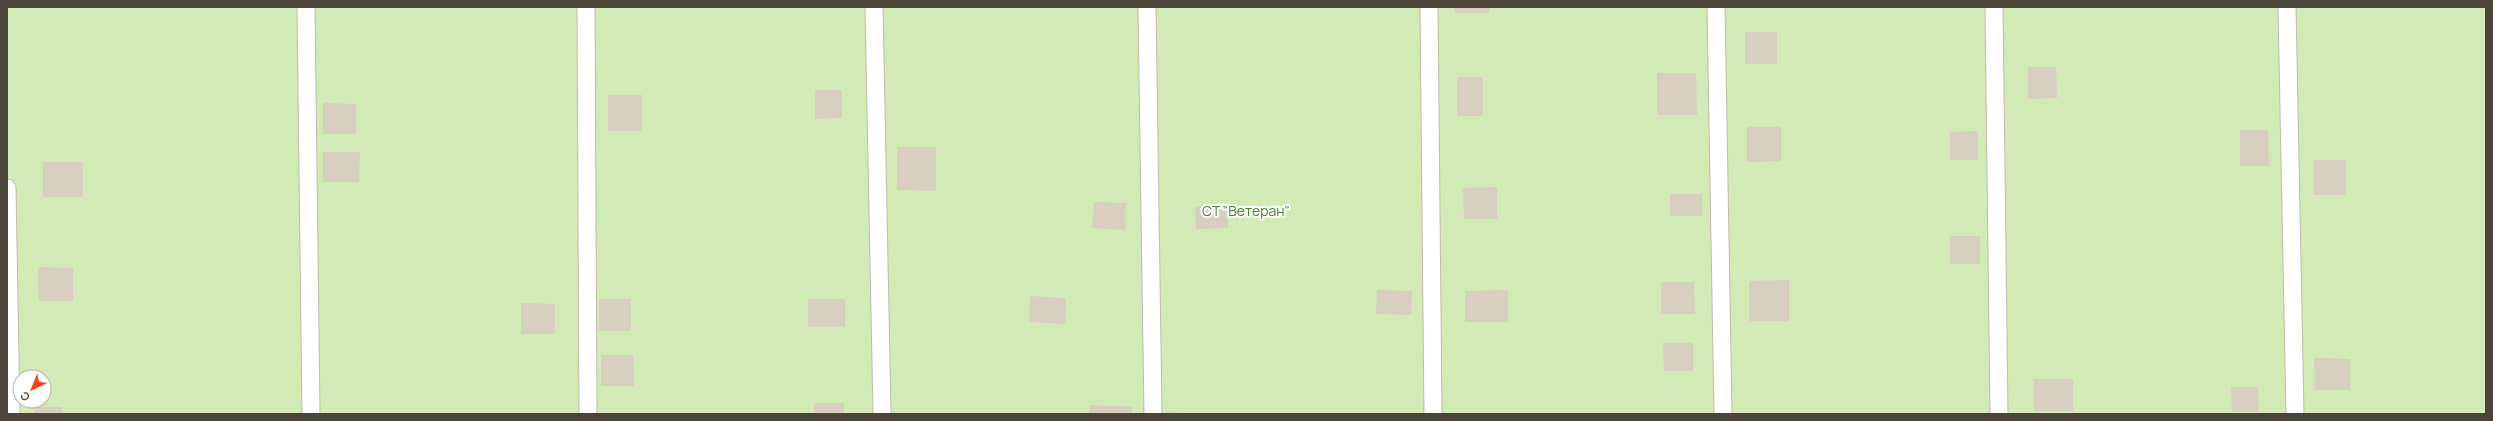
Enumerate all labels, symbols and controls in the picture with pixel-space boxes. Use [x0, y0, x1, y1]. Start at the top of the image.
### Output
park label: СТ "Ветеран" [1202, 201, 1290, 220]
north arrow [12, 369, 52, 409]
text: С [17, 388, 33, 405]

